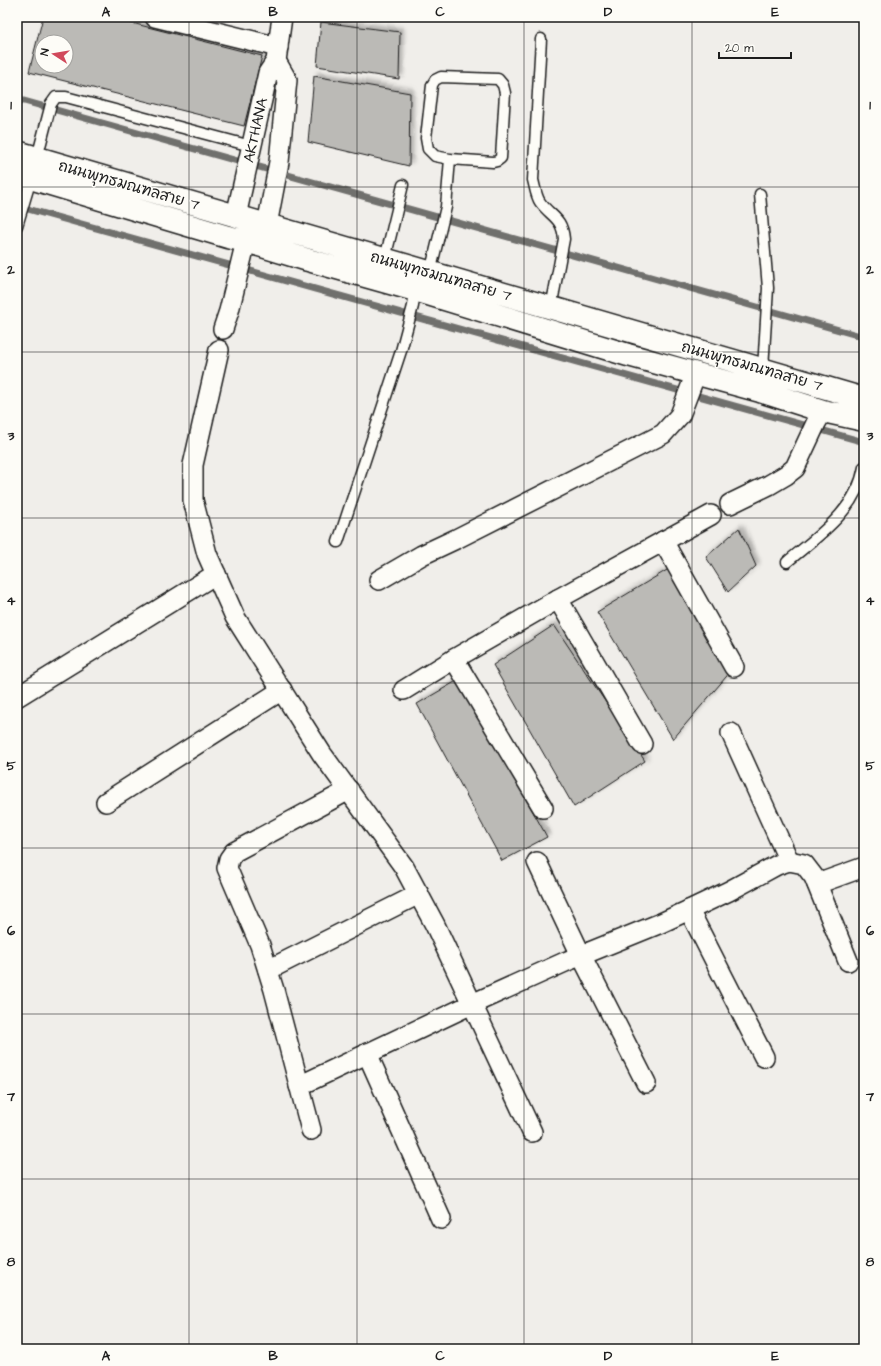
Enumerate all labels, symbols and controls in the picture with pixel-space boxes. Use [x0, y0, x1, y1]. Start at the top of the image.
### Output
text: A [102, 3, 111, 21]
text: B [268, 3, 278, 21]
text: C [435, 3, 445, 21]
text: D [604, 3, 613, 21]
text: E [771, 3, 779, 21]
north arrow [34, 34, 74, 74]
scale bar [719, 34, 791, 60]
text: 20 m [725, 40, 754, 57]
text: N [37, 47, 53, 57]
street label: AKTHANA [238, 95, 273, 165]
text: 1 [10, 96, 12, 114]
text: 1 [869, 96, 871, 114]
street label: ถนนพุทธมณฑลสาย 7 [56, 155, 202, 216]
street label: ถนนพุทธมณฑลสาย 7 [368, 246, 514, 307]
text: 2 [6, 261, 15, 279]
text: 2 [865, 261, 874, 279]
street label: ถนนพุทธมณฑลสาย 7 [679, 336, 825, 397]
text: 3 [7, 427, 15, 445]
text: 3 [866, 427, 874, 445]
text: 4 [7, 592, 16, 610]
text: 4 [866, 592, 875, 610]
text: 5 [6, 757, 16, 775]
text: 5 [865, 757, 875, 775]
text: 6 [7, 922, 16, 940]
text: 6 [866, 922, 875, 940]
text: 7 [6, 1088, 16, 1106]
text: 7 [865, 1088, 875, 1106]
text: 8 [7, 1253, 16, 1271]
text: 8 [866, 1253, 875, 1271]
text: A [102, 1347, 111, 1365]
text: B [268, 1347, 278, 1365]
text: C [435, 1347, 445, 1365]
text: D [604, 1347, 613, 1365]
text: E [771, 1347, 779, 1365]

